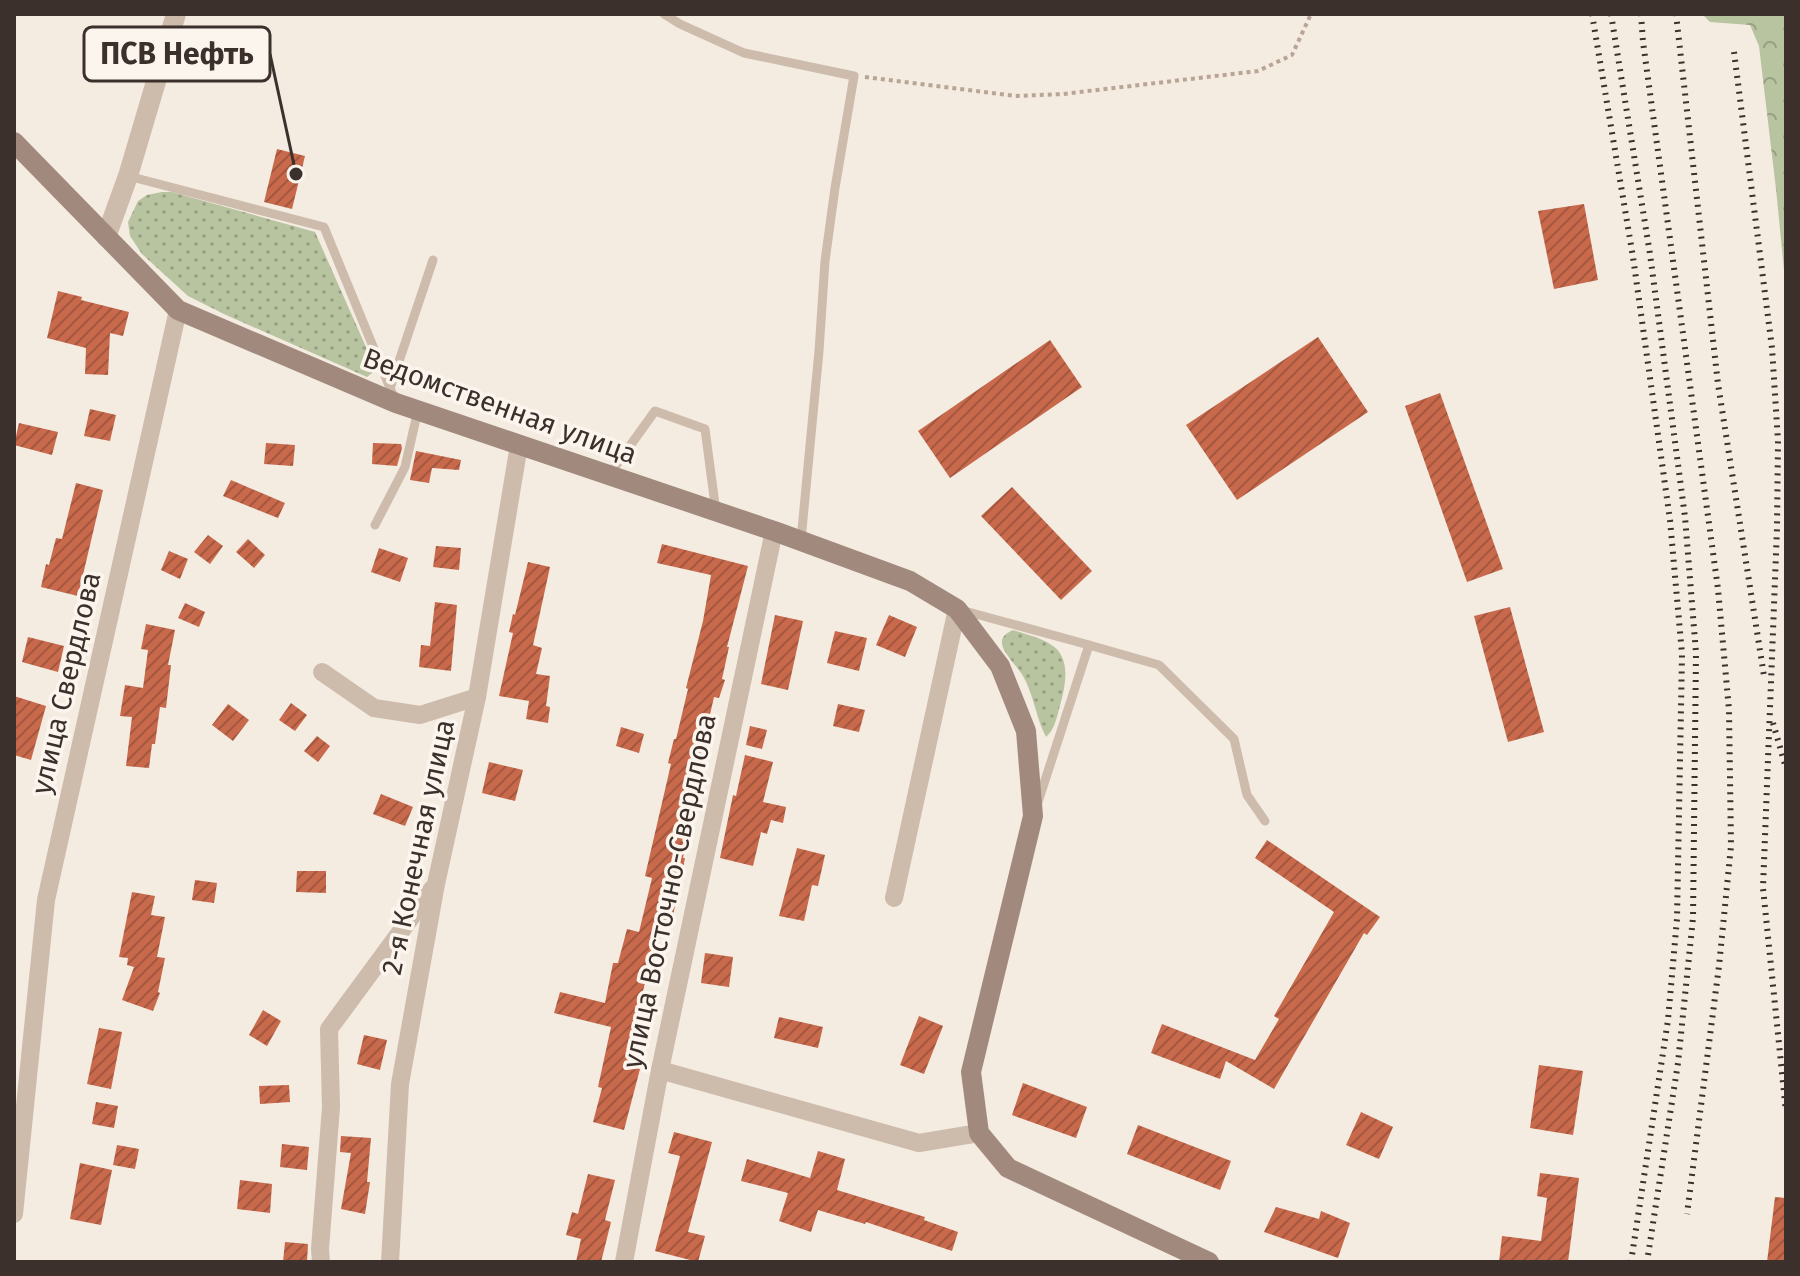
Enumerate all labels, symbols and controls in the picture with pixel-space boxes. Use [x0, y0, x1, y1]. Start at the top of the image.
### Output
callout: ПСВ Нефть [84, 27, 270, 81]
text: ПСВ Нефть [100, 36, 254, 72]
street label: Ведомственная улица [359, 341, 641, 471]
street label: улица Свердлова [24, 569, 108, 797]
street label: улица Восточно-Свердлова [615, 711, 723, 1071]
street label: 2-я Конечная улица [375, 716, 461, 978]

